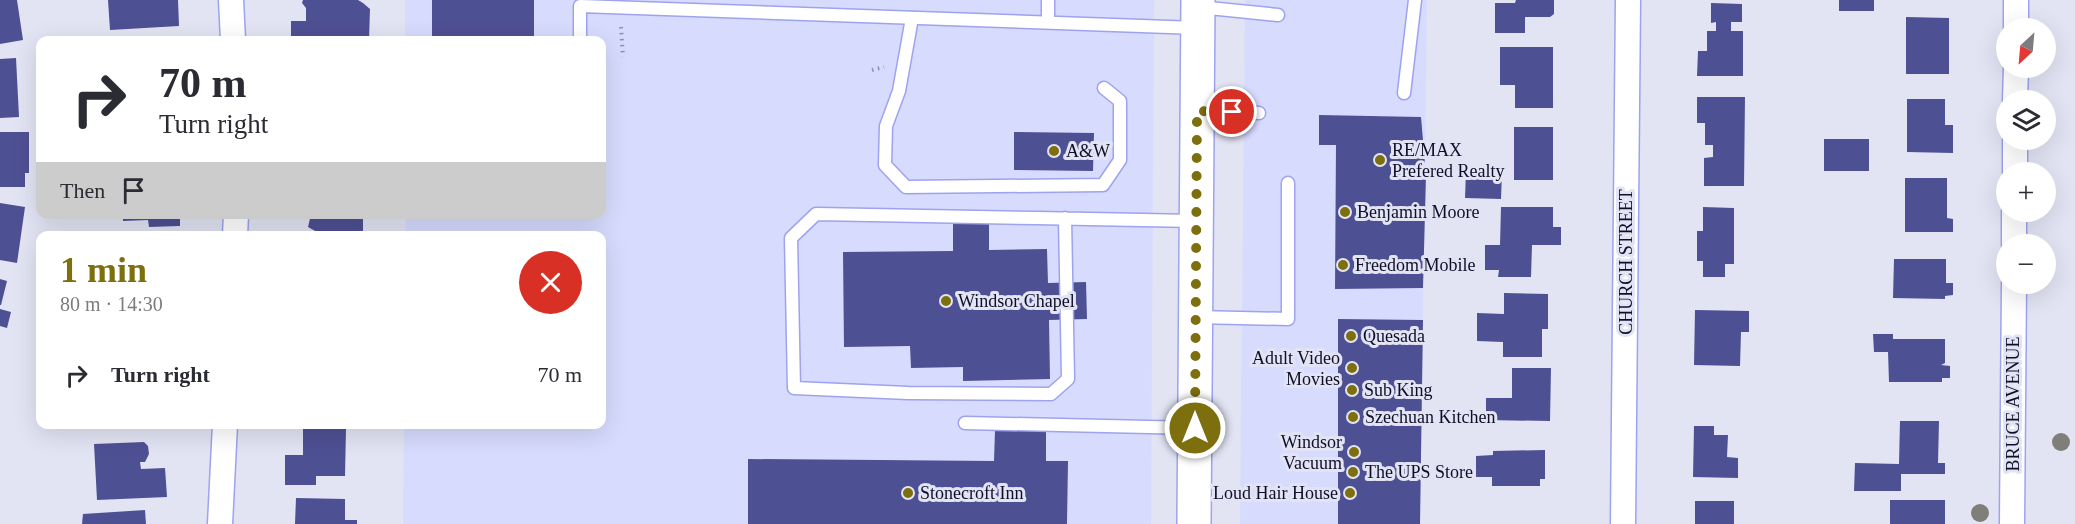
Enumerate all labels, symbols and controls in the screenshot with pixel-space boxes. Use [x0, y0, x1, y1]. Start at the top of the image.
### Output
north arrow [1996, 18, 2056, 78]
map controls [1996, 18, 2056, 294]
icon: right [60, 60, 138, 138]
text: 70 m [159, 60, 247, 106]
pin [1206, 86, 1257, 137]
button: layers [1996, 90, 2056, 150]
icon: arrive [1215, 95, 1248, 128]
text: Turn right [159, 109, 268, 139]
place label: RE/MAX Prefered Realty [1392, 140, 1504, 181]
place label: A&W [1066, 141, 1110, 161]
marker: A&W [1047, 144, 1061, 158]
marker: RE/MAX Prefered Realty [1373, 153, 1387, 167]
button: + [1996, 162, 2056, 222]
icon: arrive [117, 174, 150, 207]
text: Then [60, 178, 105, 203]
street label: CHURCH STREET [1616, 189, 1636, 335]
place label: Benjamin Moore [1357, 202, 1479, 222]
marker: Benjamin Moore [1338, 205, 1352, 219]
button: − [1996, 234, 2056, 294]
text: 1 min [60, 250, 147, 290]
button: close [519, 251, 582, 314]
place label: Freedom Mobile [1355, 255, 1475, 275]
marker: Freedom Mobile [1336, 258, 1350, 272]
place label: Windsor Chapel [958, 291, 1075, 311]
text: 80 m · 14:30 [60, 293, 163, 315]
marker: Windsor Chapel [939, 294, 953, 308]
place label: Quesada [1363, 326, 1425, 346]
marker: Quesada [1344, 329, 1358, 343]
street label: BRUCE AVENUE [2003, 336, 2023, 472]
place label: Adult Video Movies [1252, 348, 1340, 389]
icon: right [60, 359, 93, 392]
marker: Adult Video Movies [1345, 361, 1359, 375]
text: Turn right [111, 362, 210, 387]
text: 70 m [537, 362, 582, 387]
place label: Sub King [1364, 380, 1433, 400]
marker: Sub King [1345, 383, 1359, 397]
position arrow [1163, 396, 1227, 460]
place label: Szechuan Kitchen [1365, 407, 1495, 427]
marker: Szechuan Kitchen [1346, 410, 1360, 424]
place label: Windsor Vacuum [1281, 432, 1342, 473]
marker: Windsor Vacuum [1347, 445, 1361, 459]
place label: The UPS Store [1365, 462, 1473, 482]
marker: The UPS Store [1346, 465, 1360, 479]
place label: Stonecroft Inn [920, 483, 1023, 503]
place label: Loud Hair House [1213, 483, 1338, 503]
marker: Stonecroft Inn [901, 486, 915, 500]
marker: Loud Hair House [1343, 486, 1357, 500]

